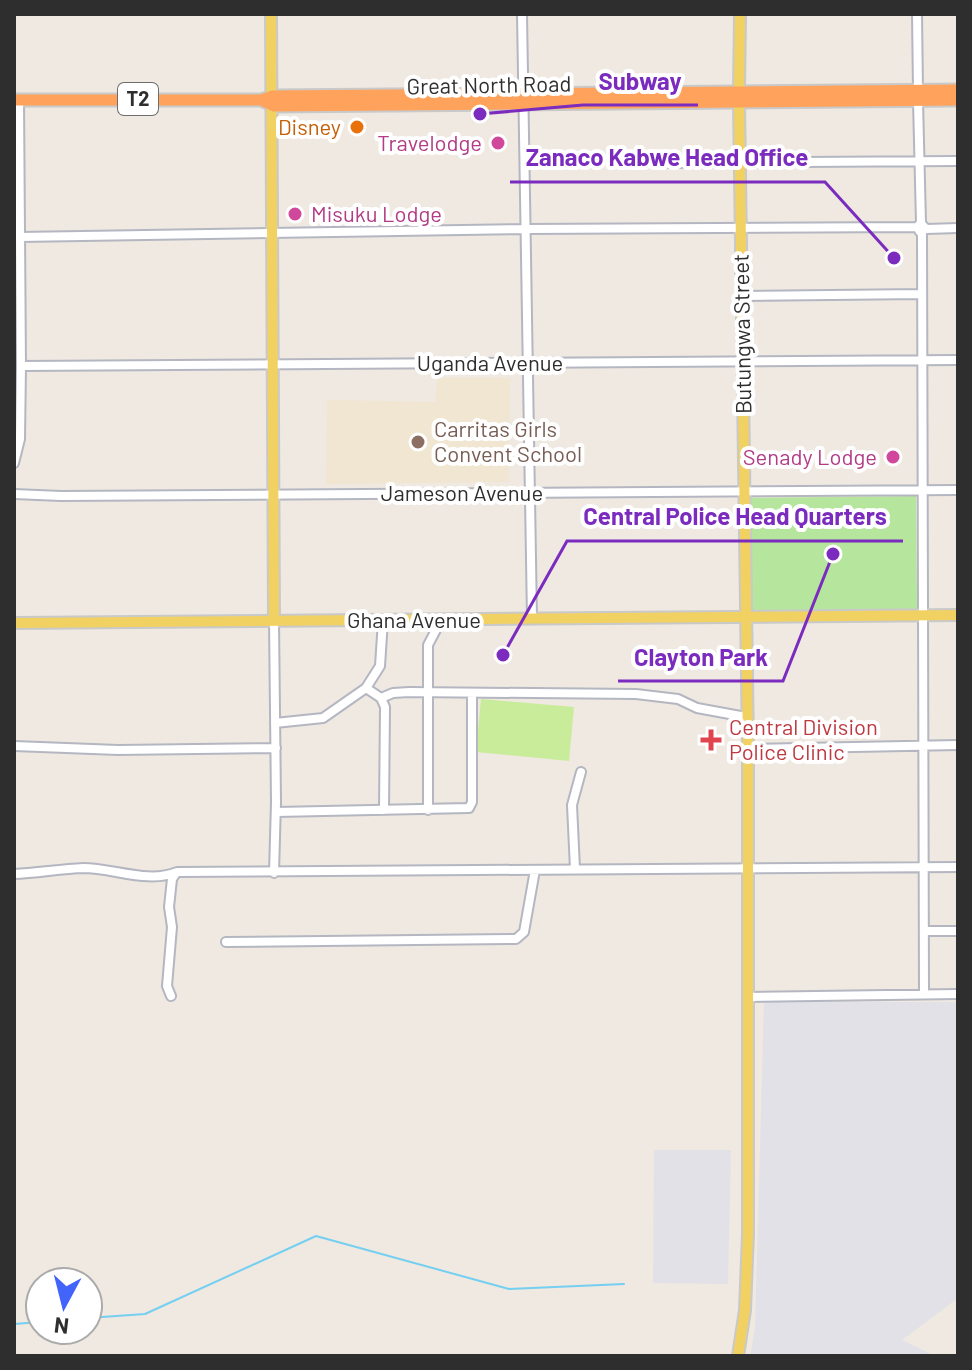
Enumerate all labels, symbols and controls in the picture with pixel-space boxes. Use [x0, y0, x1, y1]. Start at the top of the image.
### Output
callout: Subway [583, 57, 698, 105]
text: Subway [599, 66, 682, 95]
street label: Great North Road [406, 70, 572, 98]
road number: T2 [118, 83, 158, 115]
place label: Disney [278, 113, 341, 139]
marker: Disney [348, 118, 366, 136]
place label: Travelodge [377, 129, 482, 155]
marker: Travelodge [489, 134, 507, 152]
callout: Zanaco Kabwe Head Office [510, 134, 825, 182]
text: Zanaco Kabwe Head Office [526, 142, 808, 171]
place label: Misuku Lodge [311, 200, 442, 226]
marker: Misuku Lodge [286, 205, 304, 223]
street label: Butungwa Street [727, 254, 755, 414]
street label: Uganda Avenue [417, 349, 563, 375]
place label: Carritas Girls Convent School [434, 415, 582, 466]
marker: Carritas Girls Convent School [409, 433, 427, 451]
place label: Senady Lodge [743, 443, 877, 469]
marker: Senady Lodge [884, 448, 902, 466]
street label: Jameson Avenue [381, 479, 543, 505]
callout: Central Police Head Quarters [567, 493, 903, 541]
text: Central Police Head Quarters [583, 501, 887, 530]
street label: Ghana Avenue [347, 606, 481, 632]
callout: Clayton Park [618, 633, 783, 681]
text: Clayton Park [634, 642, 768, 671]
place label: Central Division Police Clinic [729, 713, 878, 764]
marker: Central Division Police Clinic [700, 729, 722, 751]
north arrow [24, 1266, 104, 1346]
text: N [53, 1313, 70, 1341]

